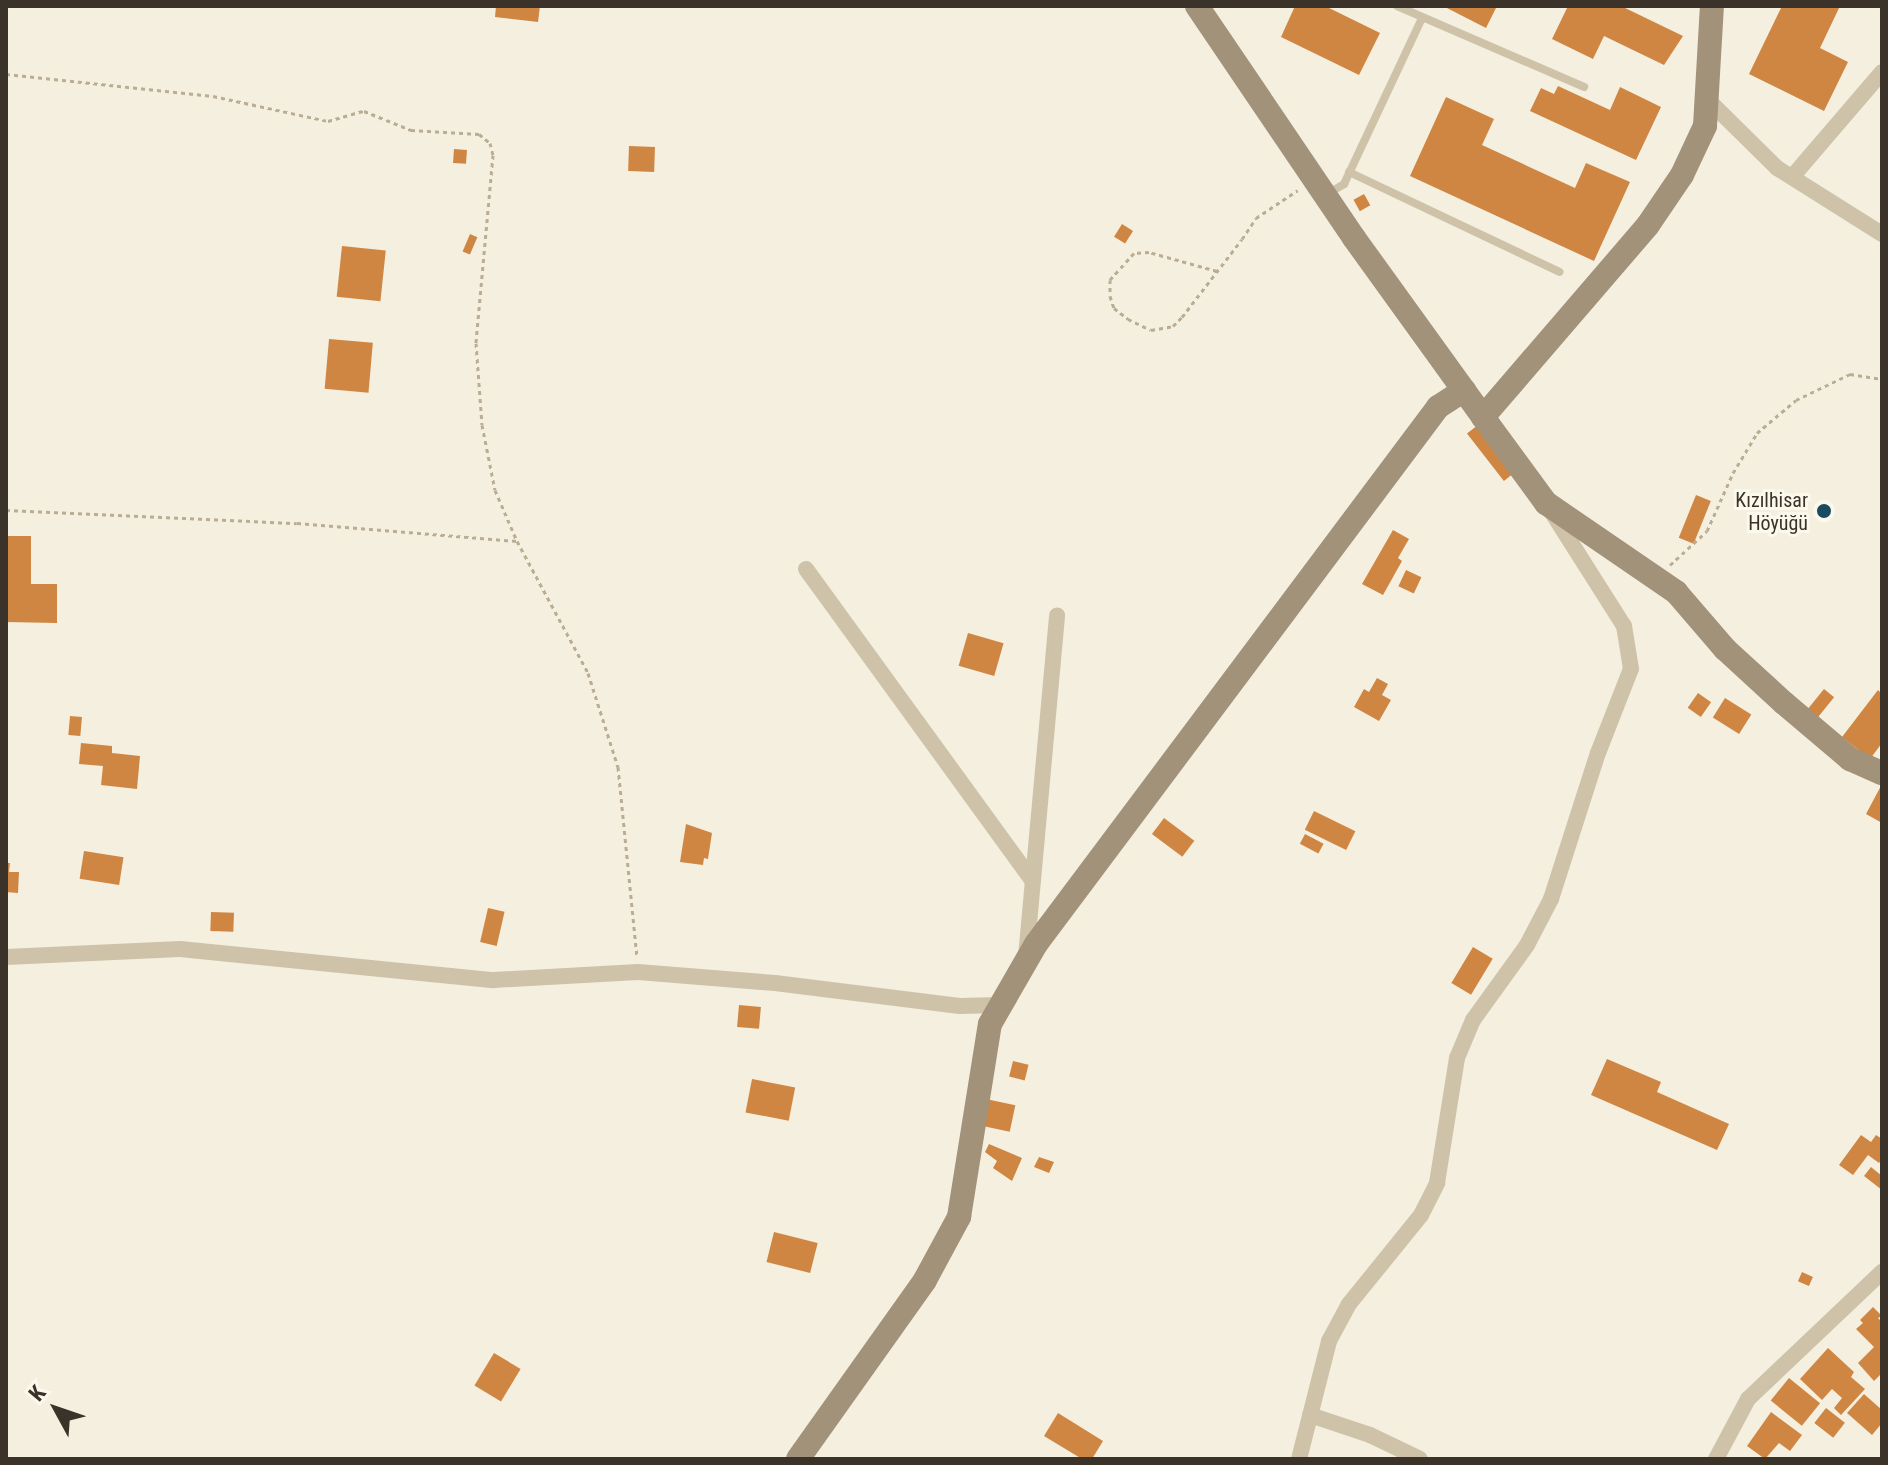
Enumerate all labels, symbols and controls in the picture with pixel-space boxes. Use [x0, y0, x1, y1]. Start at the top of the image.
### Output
place label: Kızılhisar Höyüğü [1735, 488, 1808, 535]
marker: Kızılhisar Höyüğü [1815, 502, 1833, 520]
north arrow [16, 1369, 96, 1449]
text: K [24, 1381, 51, 1406]

